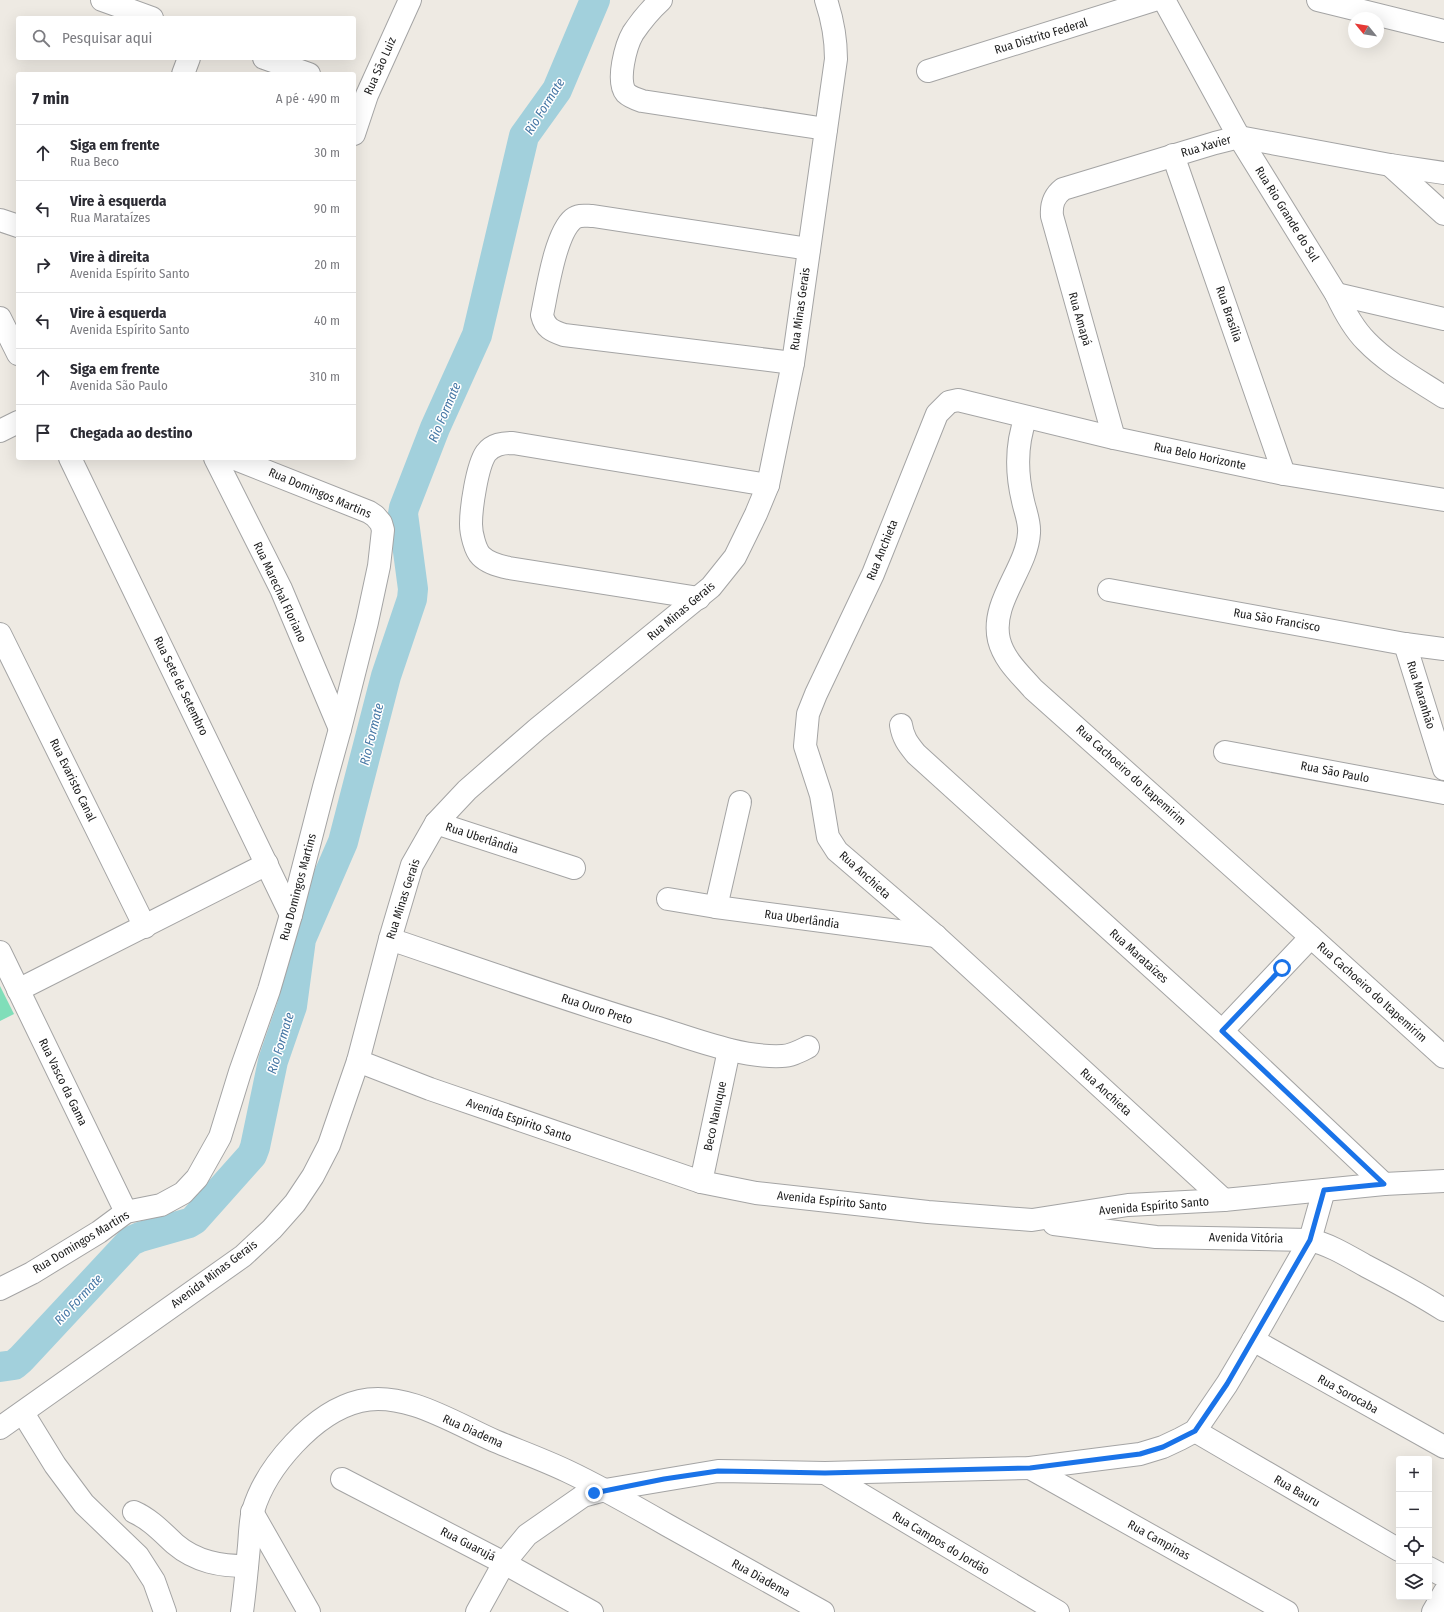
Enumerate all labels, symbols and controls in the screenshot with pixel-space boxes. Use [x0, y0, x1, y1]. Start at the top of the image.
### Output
north arrow [1348, 12, 1384, 48]
street label: Rua Distrito Federal [993, 15, 1089, 57]
search box [16, 16, 356, 60]
icon: search [30, 27, 52, 49]
text: Pesquisar aqui [62, 29, 152, 47]
street label: Rua São Luiz [361, 35, 399, 97]
water label: Rio Formate [521, 75, 568, 137]
text: 7 min [32, 88, 69, 109]
text: A pé · 490 m [276, 91, 340, 106]
street label: Rua Xavier [1179, 132, 1233, 160]
text: Siga em frente [70, 136, 160, 154]
icon: ahead [32, 142, 54, 164]
text: 30 m [314, 145, 340, 160]
text: Rua Beco [70, 154, 119, 169]
street label: Rua Rio Grande do Sul [1252, 164, 1322, 264]
text: Vire à esquerda [70, 192, 167, 210]
icon: left [32, 198, 54, 220]
text: 90 m [314, 201, 340, 216]
text: Rua Marataízes [70, 210, 150, 225]
text: Vire à direita [70, 248, 149, 266]
icon: right [32, 254, 54, 276]
text: 20 m [314, 257, 340, 272]
text: Avenida Espírito Santo [70, 266, 190, 281]
street label: Rua Minas Gerais [787, 267, 813, 351]
street label: Rua Brasília [1213, 284, 1245, 344]
street label: Rua Amapá [1066, 291, 1094, 348]
text: Vire à esquerda [70, 304, 167, 322]
icon: left [32, 310, 54, 332]
text: 40 m [314, 313, 340, 328]
text: Avenida Espírito Santo [70, 322, 190, 337]
text: Siga em frente [70, 360, 160, 378]
icon: ahead [32, 366, 54, 388]
text: 310 m [310, 369, 340, 384]
text: Avenida São Paulo [70, 378, 168, 393]
water label: Rio Formate [425, 380, 464, 444]
icon: arrive [32, 422, 54, 444]
text: Chegada ao destino [70, 424, 192, 442]
street label: Rua Belo Horizonte [1153, 439, 1247, 473]
street label: Rua Domingos Martins [267, 465, 373, 521]
street label: Rua Anchieta [863, 517, 901, 582]
street label: Rua Marechal Floriano [251, 540, 309, 644]
street label: Rua Minas Gerais [644, 579, 718, 643]
street label: Rua São Francisco [1233, 605, 1321, 635]
street label: Rua Sete de Setembro [151, 634, 211, 738]
street label: Rua Maranhão [1404, 659, 1438, 731]
water label: Rio Formate [357, 702, 386, 767]
street label: Rua Cachoeiro do Itapemirim [1073, 722, 1189, 828]
street label: Rua Evaristo Canal [47, 736, 99, 824]
street label: Rua São Paulo [1299, 758, 1371, 786]
street label: Rua Uberlândia [444, 820, 520, 856]
street label: Rua Domingos Martins [277, 832, 319, 942]
street label: Rua Anchieta [836, 848, 894, 902]
street label: Rua Minas Gerais [383, 857, 423, 941]
street label: Rua Uberlândia [764, 907, 841, 931]
street label: Rua Marataízes [1107, 926, 1171, 986]
street label: Rua Cachoeiro do Itapemirim [1314, 939, 1430, 1045]
route start [1273, 959, 1291, 977]
street label: Rua Ouro Preto [560, 991, 634, 1027]
water label: Rio Formate [264, 1011, 297, 1076]
street label: Rua Vasco da Gama [36, 1036, 90, 1128]
street label: Rua Anchieta [1077, 1065, 1135, 1119]
street label: Beco Nanuque [701, 1080, 729, 1152]
street label: Avenida Espírito Santo [465, 1095, 573, 1145]
street label: Avenida Espírito Santo [776, 1188, 888, 1214]
street label: Avenida Espírito Santo [1098, 1194, 1210, 1218]
street label: Rua Domingos Martins [30, 1208, 132, 1276]
street label: Avenida Vitória [1209, 1230, 1283, 1246]
street label: Avenida Minas Gerais [168, 1237, 260, 1311]
water label: Rio Formate [51, 1271, 105, 1328]
street label: Rua Sorocaba [1315, 1372, 1381, 1416]
street label: Rua Diadema [441, 1411, 506, 1451]
map controls [1396, 1456, 1432, 1600]
button: + [1396, 1456, 1432, 1492]
street label: Rua Bauru [1272, 1472, 1322, 1510]
route end [585, 1484, 603, 1502]
button: − [1396, 1492, 1432, 1528]
street label: Rua Campos do Jordão [890, 1508, 992, 1578]
street label: Rua Campinas [1125, 1517, 1193, 1563]
street label: Rua Guarujá [438, 1524, 498, 1564]
button: locate [1396, 1528, 1432, 1564]
street label: Rua Diadema [729, 1556, 793, 1600]
button: layers [1396, 1564, 1432, 1600]

